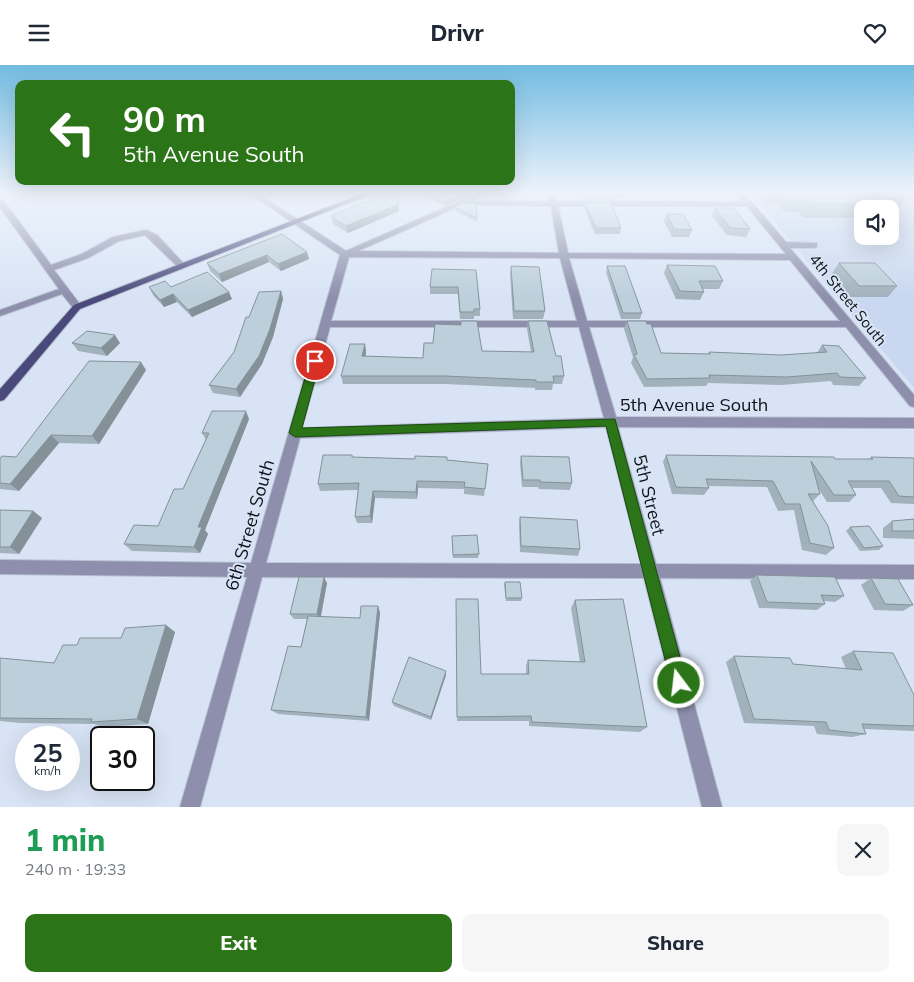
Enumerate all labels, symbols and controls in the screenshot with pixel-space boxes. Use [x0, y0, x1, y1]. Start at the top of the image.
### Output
icon: menu [25, 19, 53, 47]
text: Drivr [430, 19, 484, 47]
icon: heart [861, 19, 889, 47]
text: 90 m [123, 97, 206, 141]
icon: left [40, 100, 105, 165]
text: 5th Avenue South [123, 140, 304, 168]
map controls [854, 200, 899, 245]
button: sound [854, 200, 899, 245]
street label: 4th Street South [805, 250, 891, 350]
pin [294, 340, 336, 382]
icon: arrive [301, 347, 329, 375]
street label: 5th Avenue South [620, 393, 768, 416]
street label: 5th Street [628, 452, 671, 538]
street label: 6th Street South [220, 457, 279, 593]
position arrow [652, 656, 704, 708]
speed limit sign: 30 [90, 726, 155, 791]
text: 25 [32, 737, 63, 768]
text: km/h [34, 763, 61, 778]
text: 1 min [25, 821, 105, 859]
button: close [837, 824, 889, 876]
text: 240 m · 19:33 [25, 859, 126, 879]
button: Exit [25, 914, 452, 972]
button: Share [462, 914, 889, 972]

